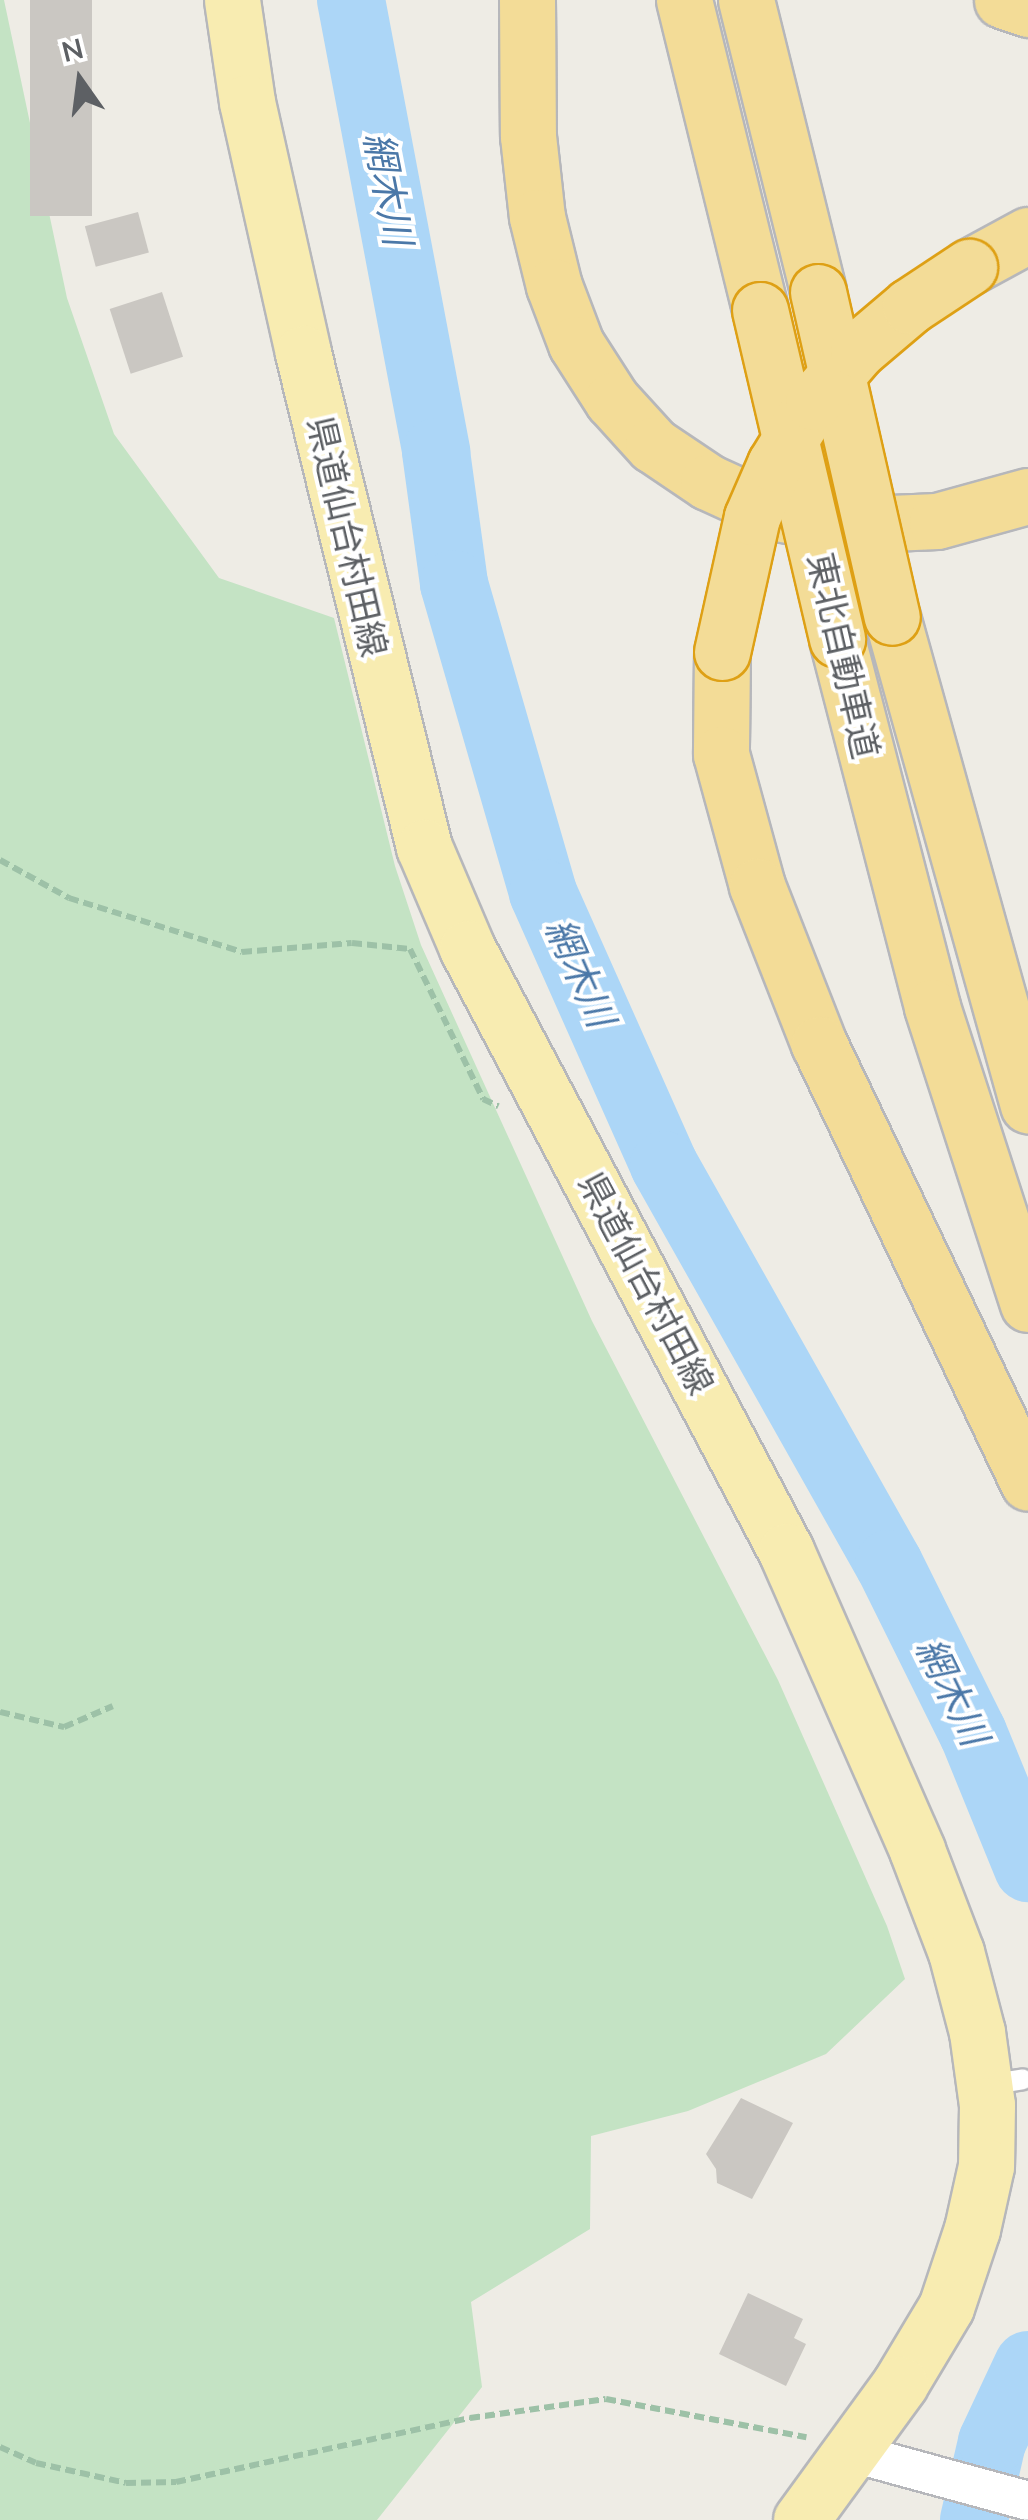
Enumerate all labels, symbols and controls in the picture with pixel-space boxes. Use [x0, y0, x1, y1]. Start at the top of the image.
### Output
north arrow [30, 30, 130, 130]
text: N [58, 30, 87, 72]
water label: 網木川 [354, 129, 420, 249]
street label: 県道仙台村田線 [298, 413, 394, 661]
street label: 東北自動車道 [798, 549, 886, 763]
water label: 網木川 [535, 912, 623, 1034]
street label: 県道仙台村田線 [569, 1166, 721, 1402]
water label: 網木川 [906, 1631, 996, 1753]

